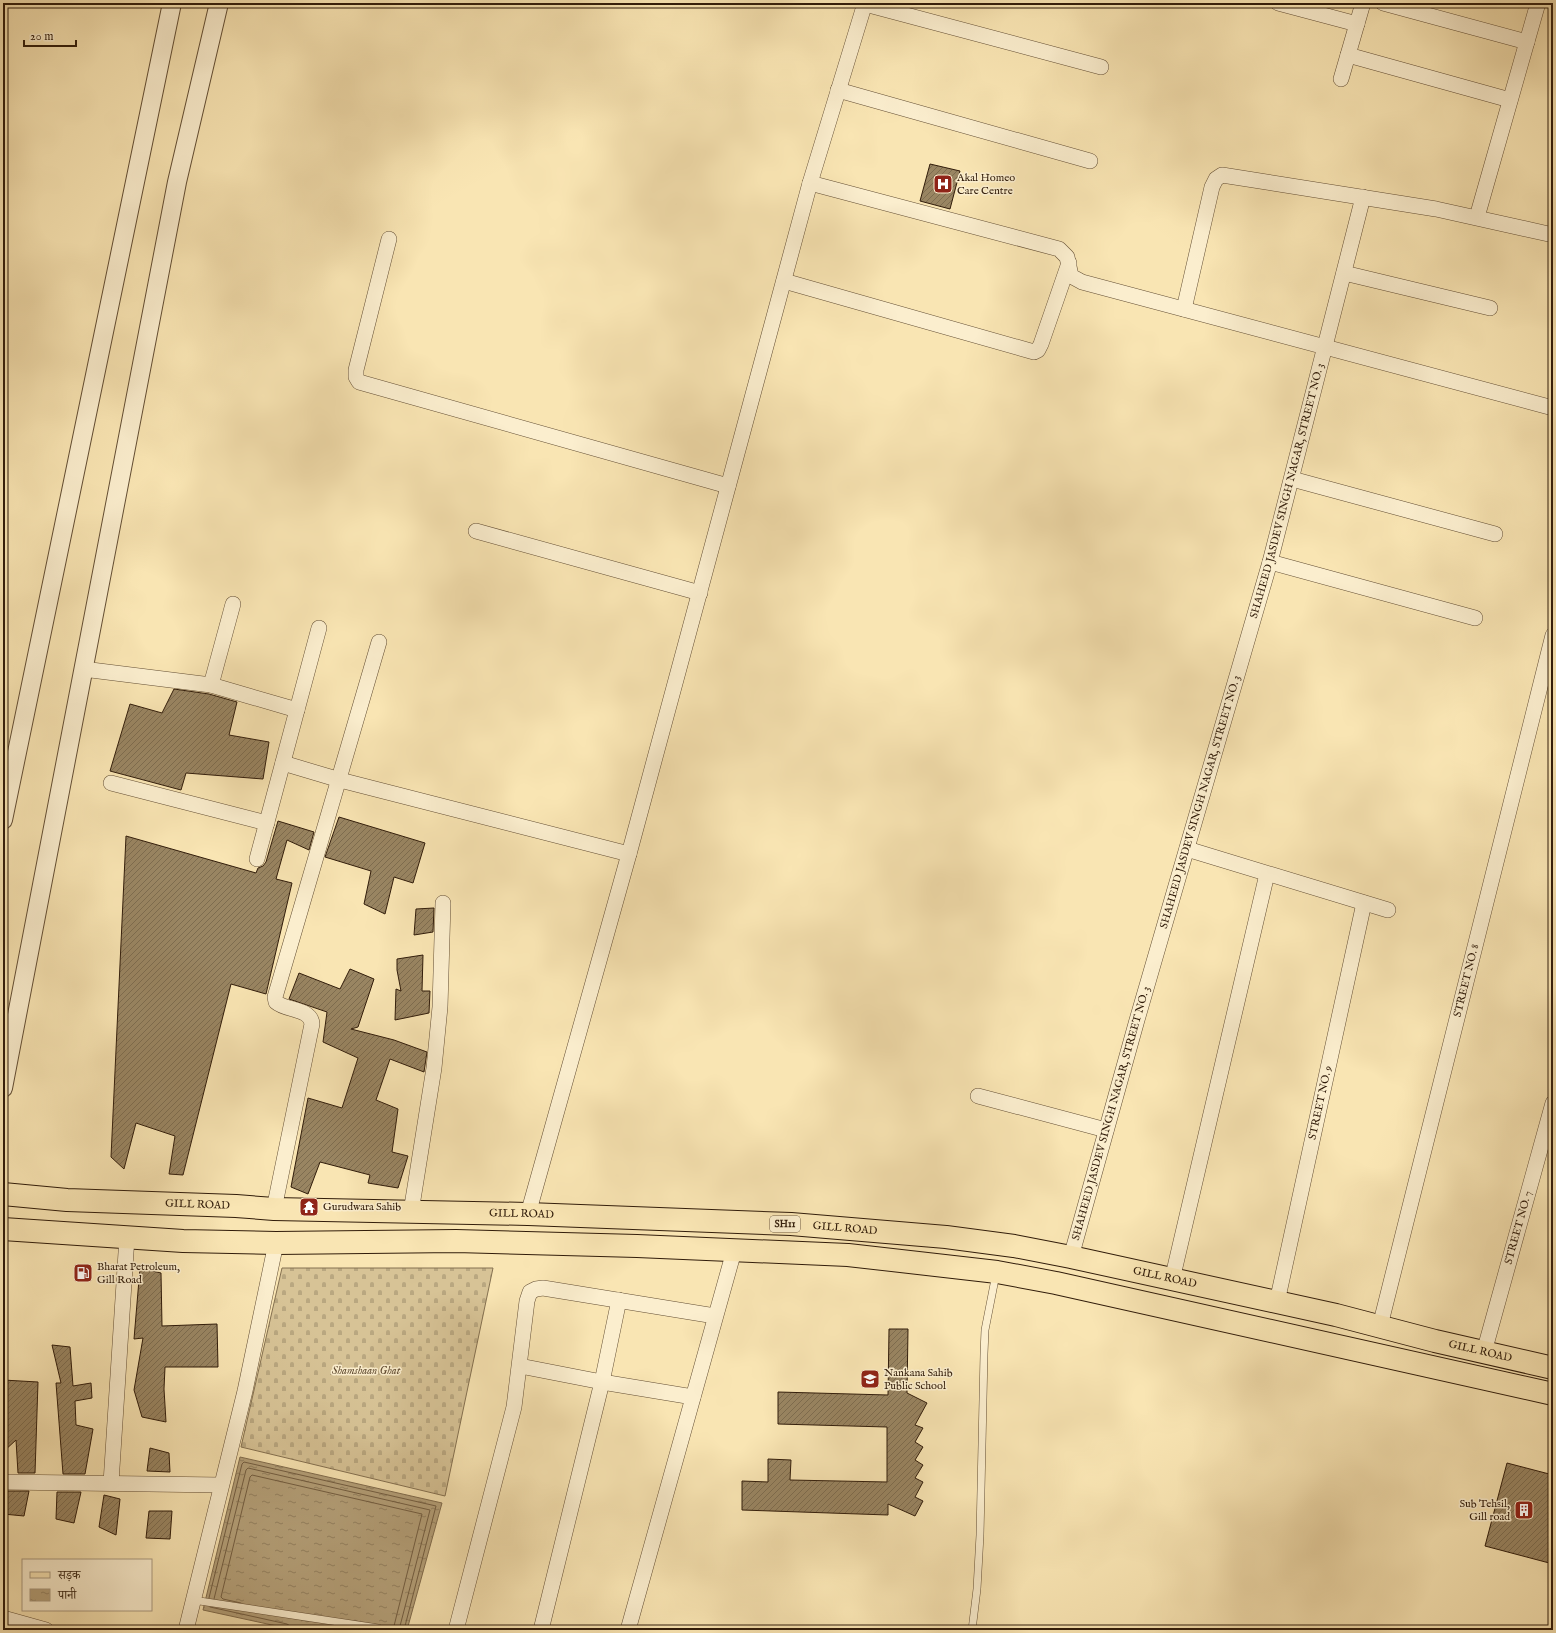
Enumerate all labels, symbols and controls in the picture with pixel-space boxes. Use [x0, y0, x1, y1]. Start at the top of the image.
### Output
scale bar [24, 22, 76, 48]
text: 20 m [30, 29, 53, 44]
place label: Akal Homeo Care Centre [956, 171, 1015, 198]
hospital icon: Akal Homeo Care Centre [932, 173, 954, 195]
street label: SHAHEED JASDEV SINGH NAGAR, STREET NO. 3 [1247, 362, 1327, 620]
street label: SHAHEED JASDEV SINGH NAGAR, STREET NO. 3 [1157, 674, 1244, 930]
street label: STREET NO. 8 [1451, 943, 1482, 1019]
street label: SHAHEED JASDEV SINGH NAGAR, STREET NO. 3 [1069, 985, 1153, 1242]
street label: STREET NO. 9 [1306, 1064, 1335, 1141]
street label: STREET NO. 7 [1502, 1189, 1535, 1266]
street label: GILL ROAD [165, 1196, 230, 1213]
temple icon: Gurudwara Sahib [298, 1196, 320, 1218]
place label: Gurudwara Sahib [323, 1200, 401, 1214]
street label: GILL ROAD [489, 1206, 554, 1222]
road number: SH11 [770, 1216, 800, 1232]
street label: GILL ROAD [812, 1219, 878, 1238]
place label: Bharat Petroleum, Gill Road [97, 1260, 180, 1287]
fuel station icon: Bharat Petroleum, Gill Road [72, 1262, 94, 1284]
street label: GILL ROAD [1132, 1264, 1198, 1291]
street label: GILL ROAD [1447, 1337, 1514, 1365]
park label: Shamshaan Ghat [332, 1364, 401, 1378]
place label: Nankana Sahib Public School [884, 1366, 953, 1393]
school or university icon: Nankana Sahib Public School [859, 1368, 881, 1390]
place label: Sub Tehsil, Gill road [1459, 1497, 1510, 1524]
building icon: Sub Tehsil, Gill road [1513, 1499, 1535, 1521]
legend [22, 1559, 152, 1611]
text: सड़क [57, 1568, 82, 1583]
text: पानी [57, 1587, 77, 1603]

